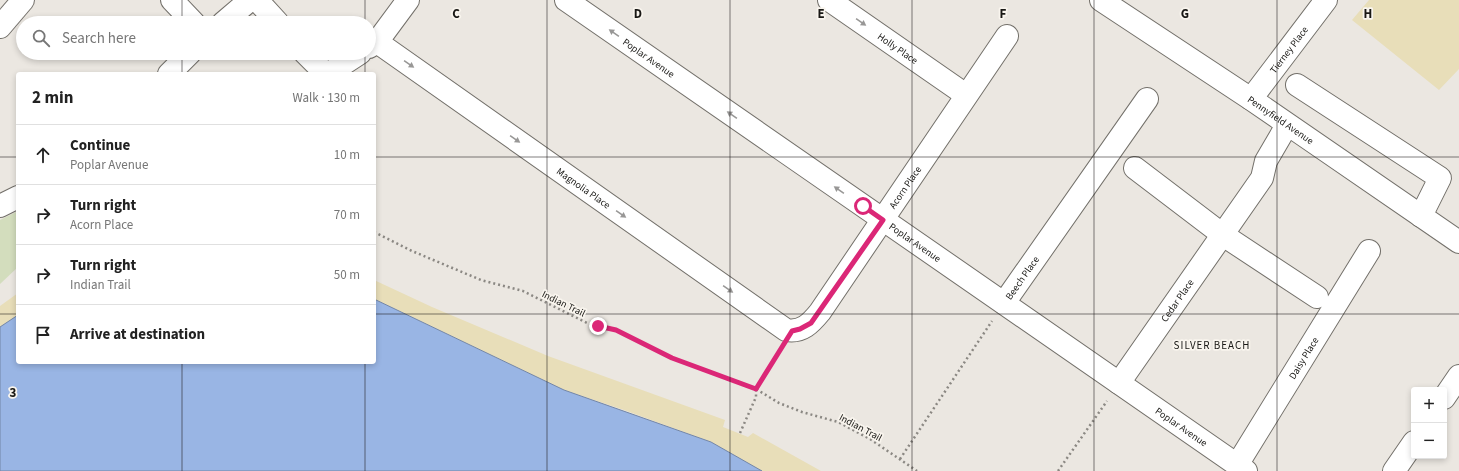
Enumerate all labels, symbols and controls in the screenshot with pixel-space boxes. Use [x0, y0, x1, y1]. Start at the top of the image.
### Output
text: C [452, 5, 460, 23]
text: D [634, 5, 642, 23]
text: E [817, 5, 825, 23]
text: F [1000, 5, 1007, 23]
text: G [1181, 5, 1189, 23]
text: H [1364, 5, 1372, 23]
search box [16, 16, 376, 60]
one-way arrow [856, 18, 866, 26]
street label: Tierney Place [1267, 24, 1312, 77]
icon: search [30, 27, 52, 49]
text: Search here [62, 28, 136, 49]
one-way arrow [609, 29, 619, 37]
street label: Holly Place [874, 30, 921, 68]
street label: Poplar Avenue [620, 35, 677, 81]
one-way arrow [404, 60, 414, 68]
text: 2 min [32, 86, 73, 110]
text: Walk · 130 m [292, 89, 360, 107]
street label: Pennyfield Avenue [1244, 93, 1316, 148]
one-way arrow [727, 111, 738, 119]
text: Continue [70, 135, 130, 156]
one-way arrow [510, 135, 520, 143]
icon: ahead [32, 144, 54, 166]
text: 10 m [334, 146, 360, 164]
text: Poplar Avenue [70, 156, 148, 174]
street label: Acorn Place [886, 163, 925, 212]
street label: Magnolia Place [554, 165, 613, 212]
one-way arrow [834, 186, 844, 194]
text: Turn right [70, 195, 136, 216]
route start [854, 197, 872, 215]
icon: right [32, 204, 54, 226]
text: 70 m [334, 206, 360, 224]
one-way arrow [616, 210, 627, 218]
text: Acorn Place [70, 216, 133, 234]
street label: Poplar Avenue [886, 220, 944, 266]
street label: Beech Place [1002, 253, 1043, 303]
text: Turn right [70, 255, 136, 276]
icon: right [32, 264, 54, 286]
text: 50 m [334, 266, 360, 284]
text: Indian Trail [70, 276, 131, 294]
street label: Cedar Place [1158, 276, 1197, 325]
one-way arrow [722, 285, 733, 293]
street label: Indian Trail [539, 287, 588, 321]
route end [589, 317, 607, 335]
icon: arrive [32, 324, 54, 346]
text: Arrive at destination [70, 324, 205, 345]
street label: Daisy Place [1286, 335, 1322, 382]
district label: SILVER BEACH [1174, 338, 1250, 353]
text: 3 [10, 384, 17, 402]
map controls [1411, 387, 1447, 459]
button: + [1411, 387, 1447, 423]
street label: Poplar Avenue [1152, 404, 1210, 450]
street label: Indian Trail [837, 411, 885, 445]
button: − [1411, 423, 1447, 459]

